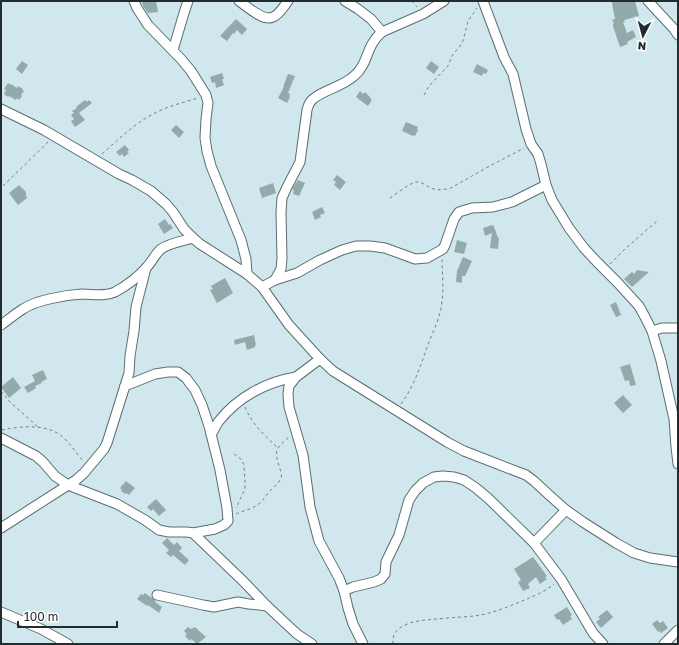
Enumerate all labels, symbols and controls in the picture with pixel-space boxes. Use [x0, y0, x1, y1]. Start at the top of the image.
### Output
north arrow [623, 16, 663, 56]
text: N [637, 40, 647, 53]
scale bar [18, 603, 117, 629]
text: 100 m [24, 609, 58, 624]

